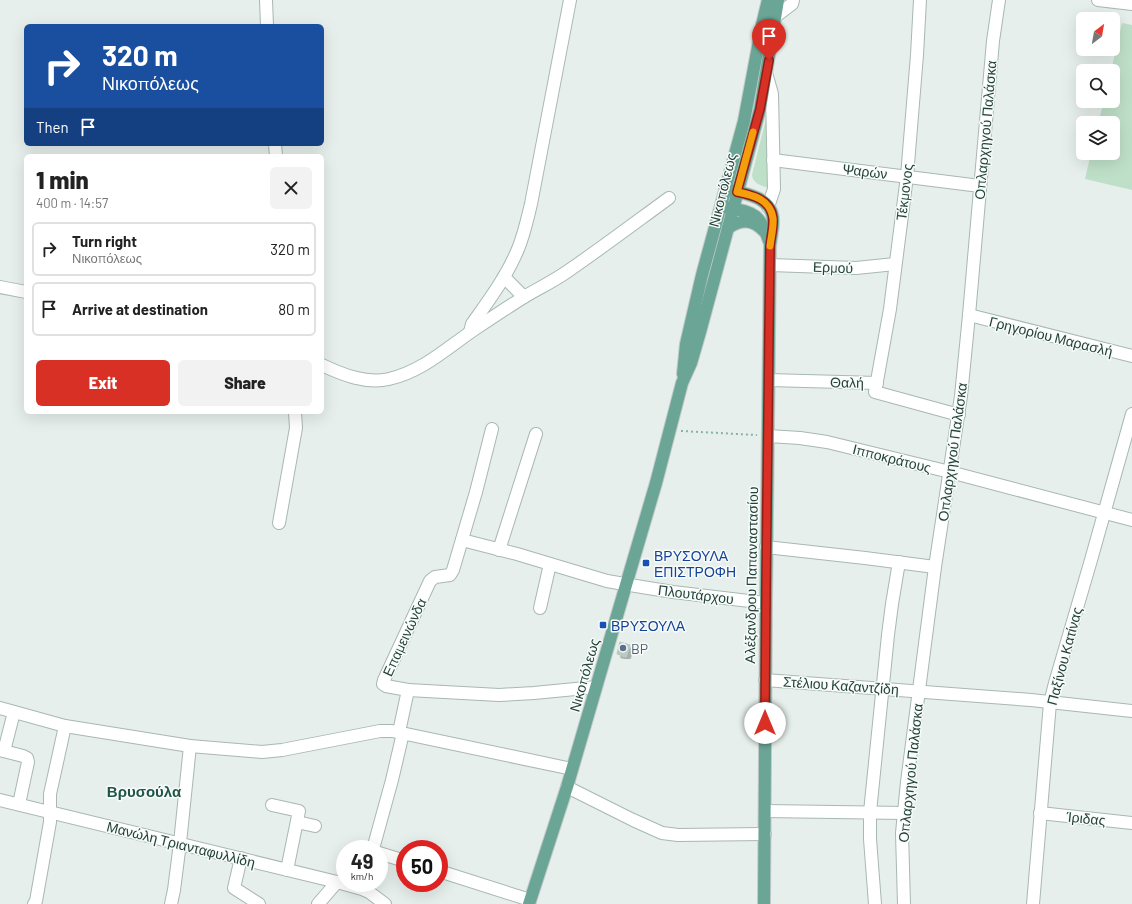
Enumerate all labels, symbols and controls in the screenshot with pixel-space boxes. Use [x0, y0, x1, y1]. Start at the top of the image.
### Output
north arrow [1076, 12, 1120, 56]
map controls [1076, 12, 1120, 160]
pin [752, 19, 786, 60]
icon: arrive [758, 25, 780, 47]
text: 320 m [102, 38, 178, 72]
icon: right [36, 40, 88, 92]
street label: Οπλαρχηγού Παλάσκα [970, 60, 1000, 200]
button: search [1076, 64, 1120, 108]
text: Νικοπόλεως [102, 72, 199, 94]
icon: arrive [77, 116, 99, 138]
button: layers [1076, 116, 1120, 160]
text: Then [36, 118, 69, 136]
street label: Νικοπόλεως [705, 151, 739, 229]
street label: Ψαρών [842, 160, 888, 182]
street label: Τέκμονος [892, 162, 916, 221]
text: 1 min [36, 165, 89, 194]
button: close [270, 167, 312, 209]
text: 400 m · 14:57 [36, 195, 108, 211]
text: Turn right [72, 232, 137, 250]
icon: right [38, 238, 60, 260]
text: 320 m [270, 240, 310, 258]
text: Νικοπόλεως [72, 250, 142, 266]
street label: Ερμού [813, 258, 853, 276]
icon: arrive [38, 298, 60, 320]
text: Arrive at destination [72, 300, 208, 318]
text: 80 m [278, 300, 310, 318]
street label: Γρηγορίου Μαρασλή [987, 312, 1115, 360]
button: Exit [36, 360, 170, 406]
button: Share [178, 360, 312, 406]
street label: Θαλή [830, 373, 864, 391]
street label: Οπλαρχηγού Παλάσκα [934, 382, 970, 522]
street label: Ιπποκράτους [851, 440, 933, 476]
street label: Αλέξανδρου Παπαναστασίου [741, 486, 761, 664]
place label: ΒΡΥΣΟΥΛΑ ΕΠΙΣΤΡΟΦΗ [654, 547, 736, 580]
marker: ΒΡΥΣΟΥΛΑ ΕΠΙΣΤΡΟΦΗ [641, 558, 651, 568]
street label: Πλουτάρχου [657, 581, 735, 607]
street label: Επαμεινώνδα [378, 595, 430, 679]
street label: Παξίνου Κατίνας [1043, 605, 1085, 707]
place label: ΒΡΥΣΟΥΛΑ [611, 617, 686, 634]
marker: ΒΡΥΣΟΥΛΑ [598, 620, 608, 630]
street label: Νικοπόλεως [565, 636, 603, 714]
place label: BP [631, 640, 648, 657]
marker: BP [618, 643, 628, 653]
street label: Στέλιου Καζαντζίδη [783, 672, 899, 698]
position arrow [744, 702, 786, 744]
street label: Οπλαρχηγού Παλάσκα [894, 703, 926, 843]
district label: Βρυσούλα [107, 782, 182, 800]
street label: Ίριδας [1065, 807, 1107, 829]
street label: Μανώλη Τριανταφυλλίδη [105, 817, 257, 871]
speed limit sign: 50 [396, 840, 448, 892]
text: 49 [351, 849, 373, 873]
text: km/h [351, 870, 373, 882]

